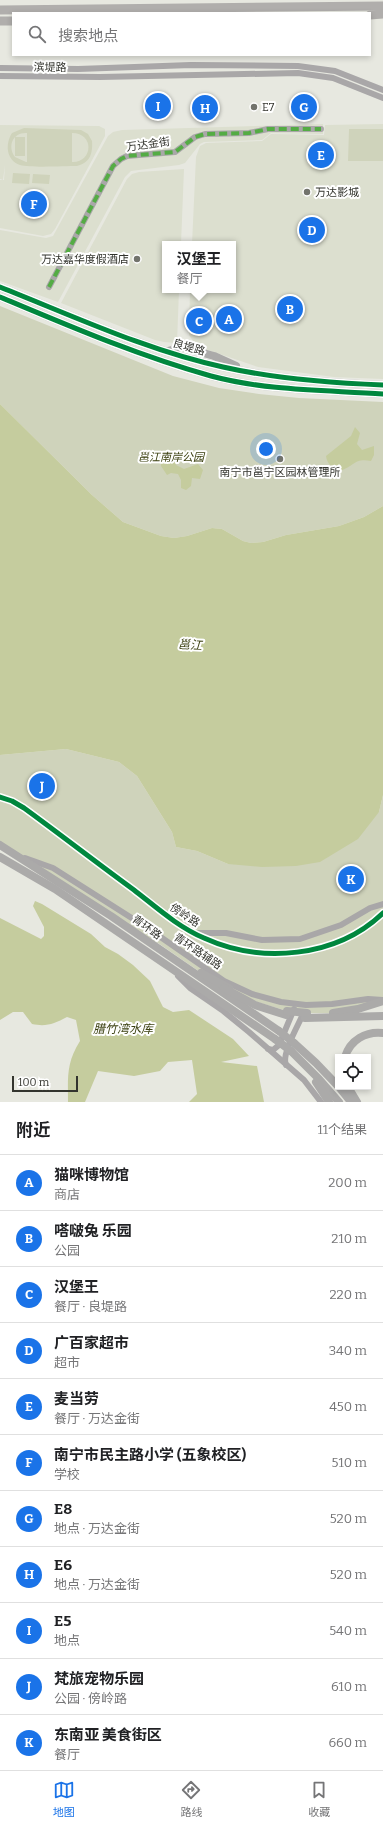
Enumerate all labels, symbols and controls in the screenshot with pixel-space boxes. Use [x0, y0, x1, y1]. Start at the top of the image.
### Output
search box [12, 12, 371, 56]
icon: search [26, 23, 48, 45]
text: 搜索地点 [58, 27, 118, 45]
street label: 滨堤路 [33, 61, 67, 74]
pin: I [145, 91, 171, 121]
pin: G [291, 92, 317, 122]
pin: H [192, 93, 218, 123]
place label: E7 [262, 101, 275, 114]
marker: E7 [249, 102, 259, 112]
street label: 万达金街 [125, 135, 171, 154]
pin: E [308, 140, 334, 170]
place label: 万达影城 [315, 186, 359, 199]
marker: 万达影城 [302, 187, 312, 197]
pin: F [21, 189, 47, 219]
pin: D [299, 215, 325, 245]
popup [162, 241, 236, 293]
text: 汉堡王 [176, 250, 222, 268]
place label: 万达嘉华度假酒店 [41, 253, 129, 266]
marker: 万达嘉华度假酒店 [132, 254, 142, 264]
text: 餐厅 [176, 271, 203, 286]
pin: B [277, 294, 303, 324]
pin: A [216, 304, 242, 334]
pin: C [186, 306, 212, 336]
street label: 良堤路 [171, 337, 207, 358]
your location [256, 439, 276, 459]
park label: 邕江南岸公园 [138, 451, 206, 464]
marker: 南宁市邕宁区园林管理所 [275, 454, 285, 464]
place label: 南宁市邕宁区园林管理所 [220, 466, 341, 479]
water label: 邕江 [178, 637, 204, 653]
pin: J [29, 771, 55, 801]
pin: K [338, 864, 364, 894]
street label: 傍岭路 [167, 901, 202, 930]
street label: 青环路 [129, 913, 164, 942]
street label: 青环路辅路 [171, 931, 224, 972]
water label: 腊竹湾水库 [93, 1022, 155, 1036]
map controls [335, 1054, 371, 1090]
button: locate [335, 1054, 371, 1090]
scale bar [12, 1074, 78, 1093]
text: 100 m [18, 1076, 49, 1089]
text: 附近 [16, 1120, 50, 1141]
text: 11个结果 [317, 1122, 367, 1137]
text: 猫咪博物馆 [54, 1166, 129, 1184]
text: A [24, 1175, 34, 1190]
text: 200 m [328, 1175, 367, 1190]
text: 商店 [54, 1187, 80, 1202]
text: 嗒啵兔 乐园 [54, 1222, 132, 1240]
text: B [25, 1231, 33, 1246]
text: 210 m [331, 1231, 367, 1246]
text: 公园 [54, 1243, 80, 1258]
text: 汉堡王 [54, 1278, 99, 1296]
text: C [25, 1287, 33, 1302]
text: 220 m [330, 1287, 367, 1302]
text: 餐厅 · 良堤路 [54, 1299, 127, 1314]
text: 广百家超市 [54, 1334, 129, 1352]
text: D [24, 1343, 34, 1358]
text: 340 m [329, 1343, 367, 1358]
text: 超市 [54, 1355, 80, 1370]
text: 麦当劳 [54, 1390, 99, 1408]
text: E [25, 1399, 33, 1414]
text: 450 m [329, 1399, 367, 1414]
text: 餐厅 · 万达金街 [54, 1411, 140, 1426]
text: 南宁市民主路小学 (五象校区) [54, 1446, 246, 1464]
text: F [25, 1455, 33, 1470]
text: 510 m [332, 1455, 367, 1470]
text: 学校 [54, 1467, 80, 1482]
text: E8 [54, 1500, 72, 1518]
text: G [24, 1511, 34, 1526]
text: 520 m [330, 1511, 367, 1526]
text: 地点 · 万达金街 [54, 1521, 140, 1536]
text: E6 [54, 1556, 72, 1574]
text: H [24, 1567, 34, 1582]
text: 520 m [330, 1567, 367, 1582]
text: 地点 · 万达金街 [54, 1577, 140, 1592]
text: E5 [54, 1612, 71, 1630]
text: I [27, 1623, 31, 1638]
text: 540 m [329, 1623, 367, 1638]
text: 地点 [54, 1633, 80, 1648]
text: 梵旅宠物乐园 [54, 1670, 144, 1688]
text: J [27, 1679, 31, 1694]
text: 610 m [331, 1679, 367, 1694]
text: 公园 · 傍岭路 [54, 1691, 127, 1706]
text: 东南亚 美食街区 [54, 1726, 162, 1744]
text: K [24, 1735, 34, 1750]
text: 660 m [328, 1735, 367, 1750]
text: 餐厅 [54, 1747, 80, 1762]
tab: 地图 [53, 1779, 75, 1819]
tab: 路线 [180, 1779, 202, 1819]
tab: 收藏 [308, 1779, 330, 1819]

